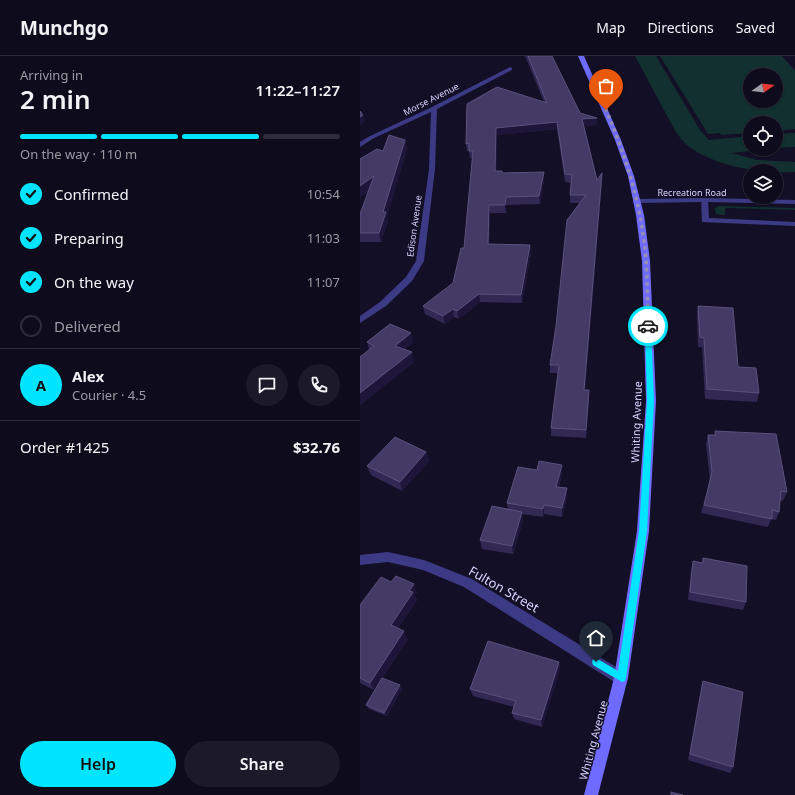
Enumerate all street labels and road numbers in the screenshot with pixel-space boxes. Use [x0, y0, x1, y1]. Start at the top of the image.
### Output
street label: Morse Avenue [401, 79, 461, 119]
street label: Recreation Road [657, 186, 727, 199]
street label: Edison Avenue [403, 194, 425, 258]
street label: Whiting Avenue [627, 381, 645, 463]
street label: Fulton Street [466, 562, 543, 617]
street label: Whiting Avenue [575, 699, 611, 781]

